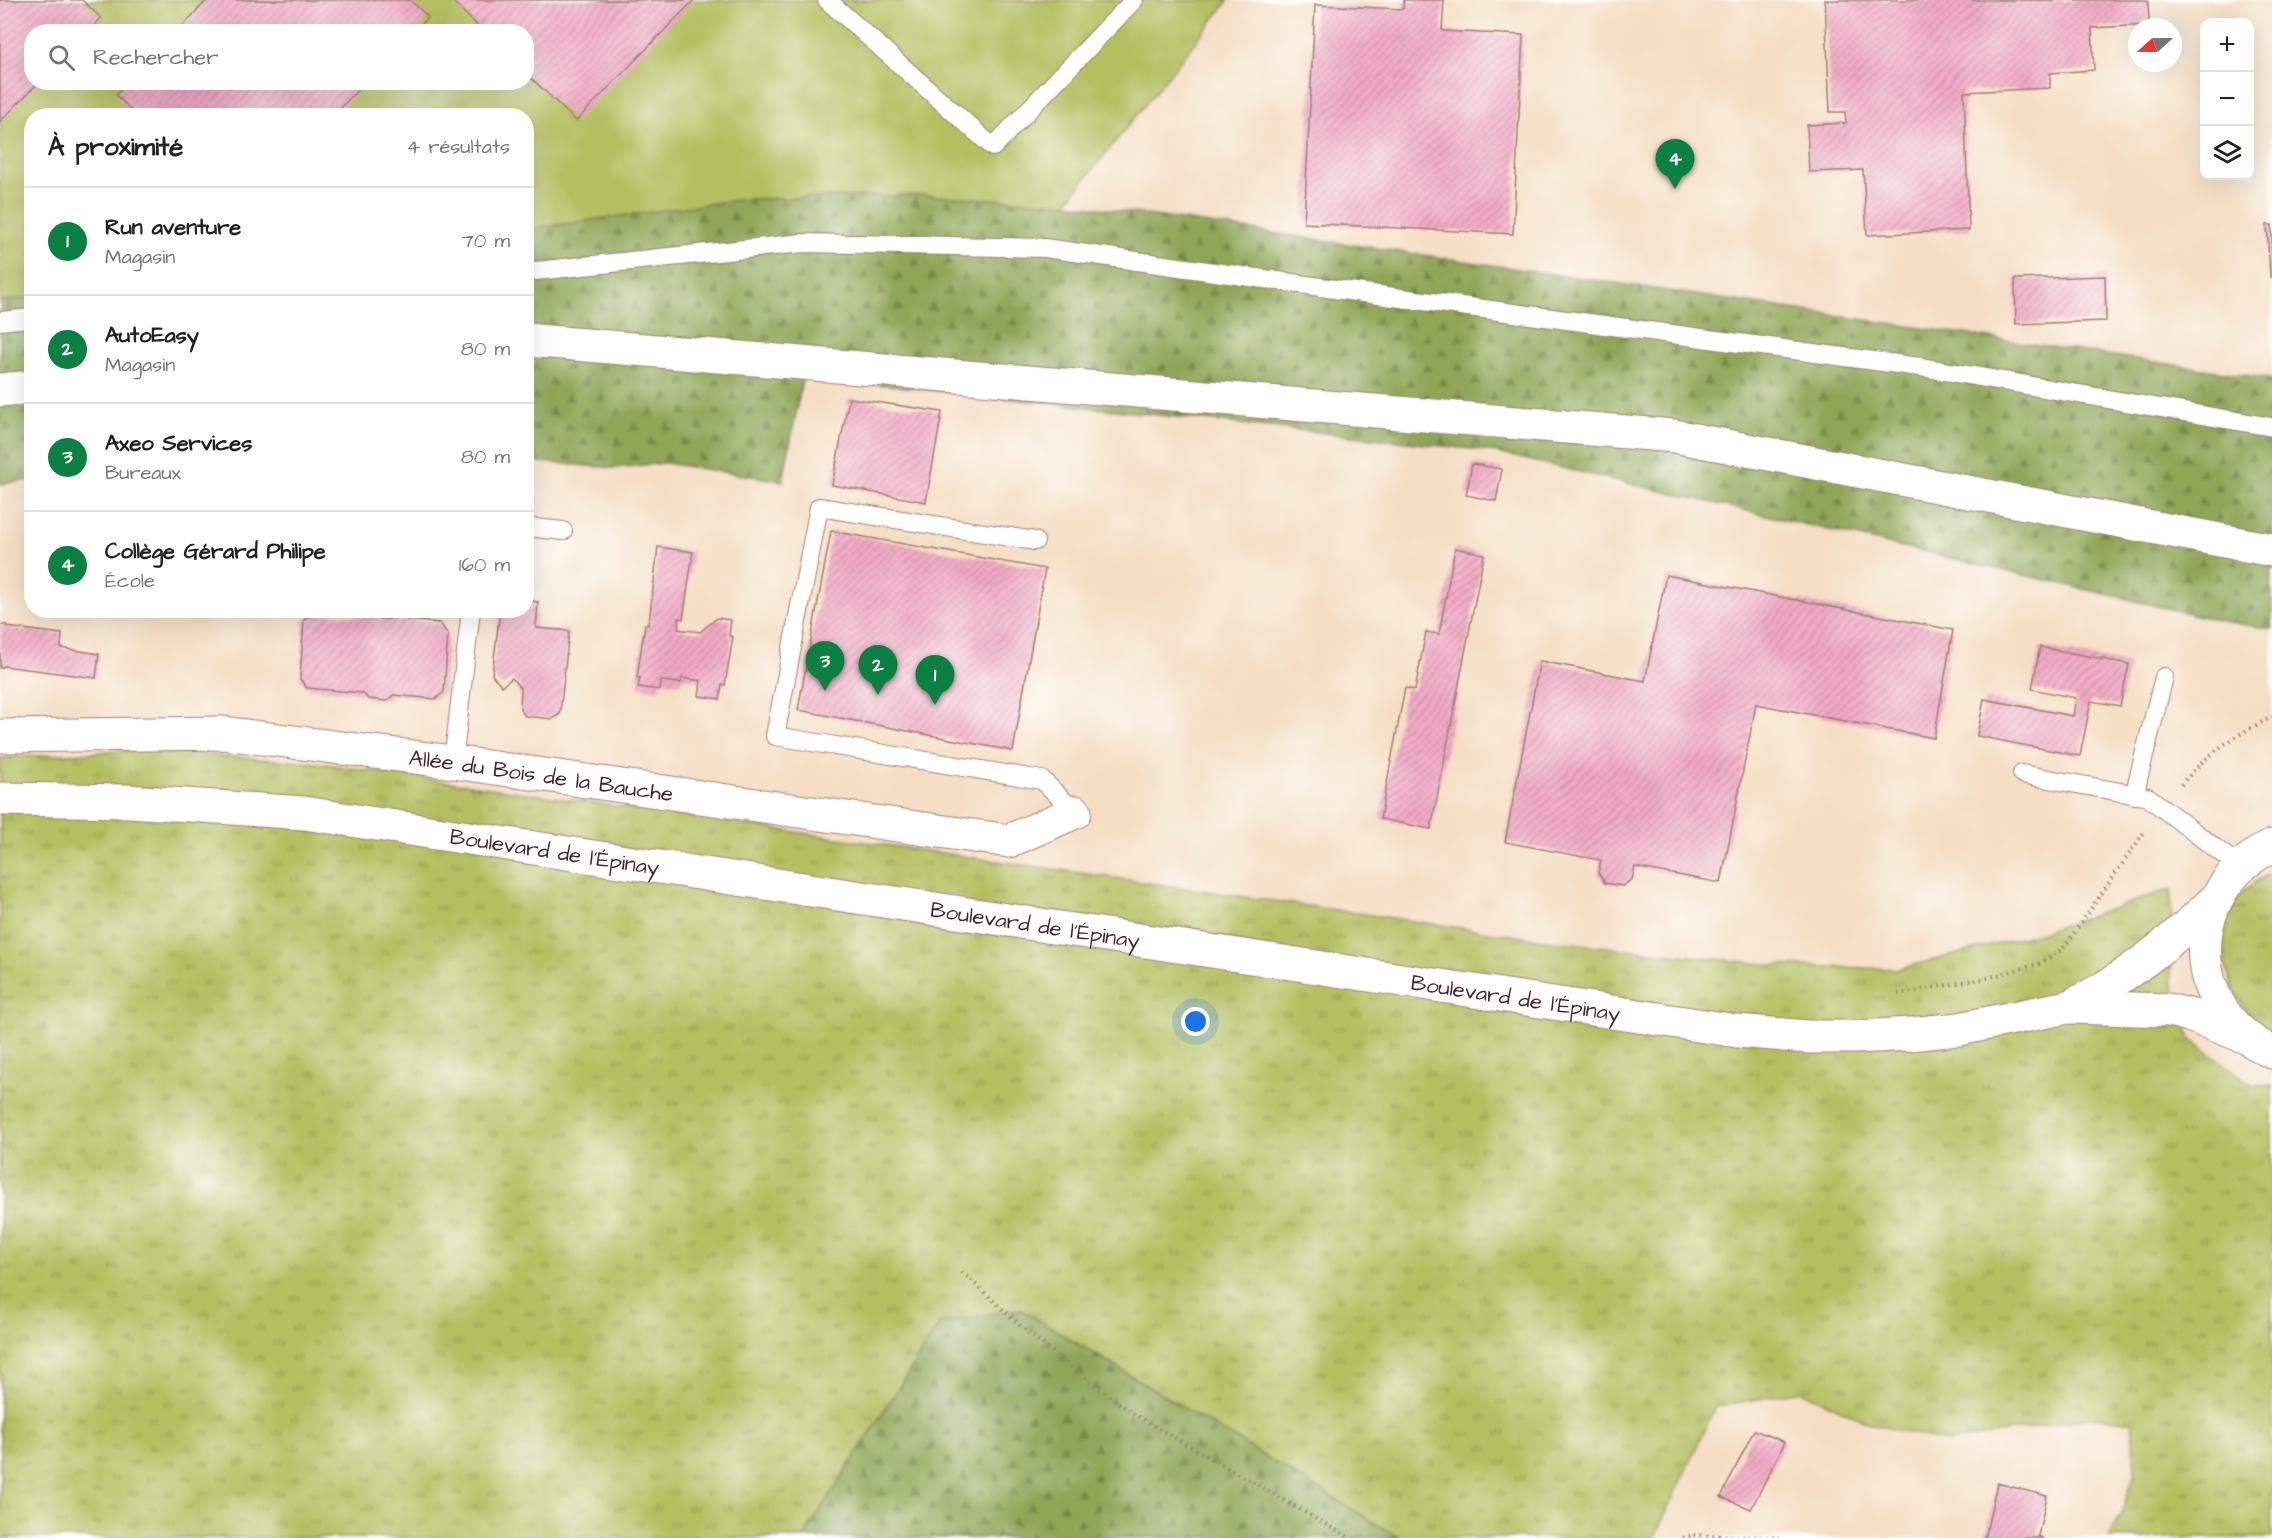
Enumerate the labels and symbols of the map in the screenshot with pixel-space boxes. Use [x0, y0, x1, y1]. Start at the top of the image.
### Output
north arrow [2128, 18, 2182, 72]
pin: 4 [1656, 140, 1694, 189]
pin: 3 [806, 642, 844, 691]
pin: 2 [858, 646, 898, 695]
pin: 1 [916, 656, 954, 705]
street label: Allée du Bois de la Bauche [407, 743, 675, 810]
street label: Boulevard de l'Épinay [448, 821, 661, 885]
street label: Boulevard de l'Épinay [928, 894, 1142, 958]
street label: Boulevard de l'Épinay [1409, 968, 1622, 1031]
your location [1181, 1007, 1210, 1036]

